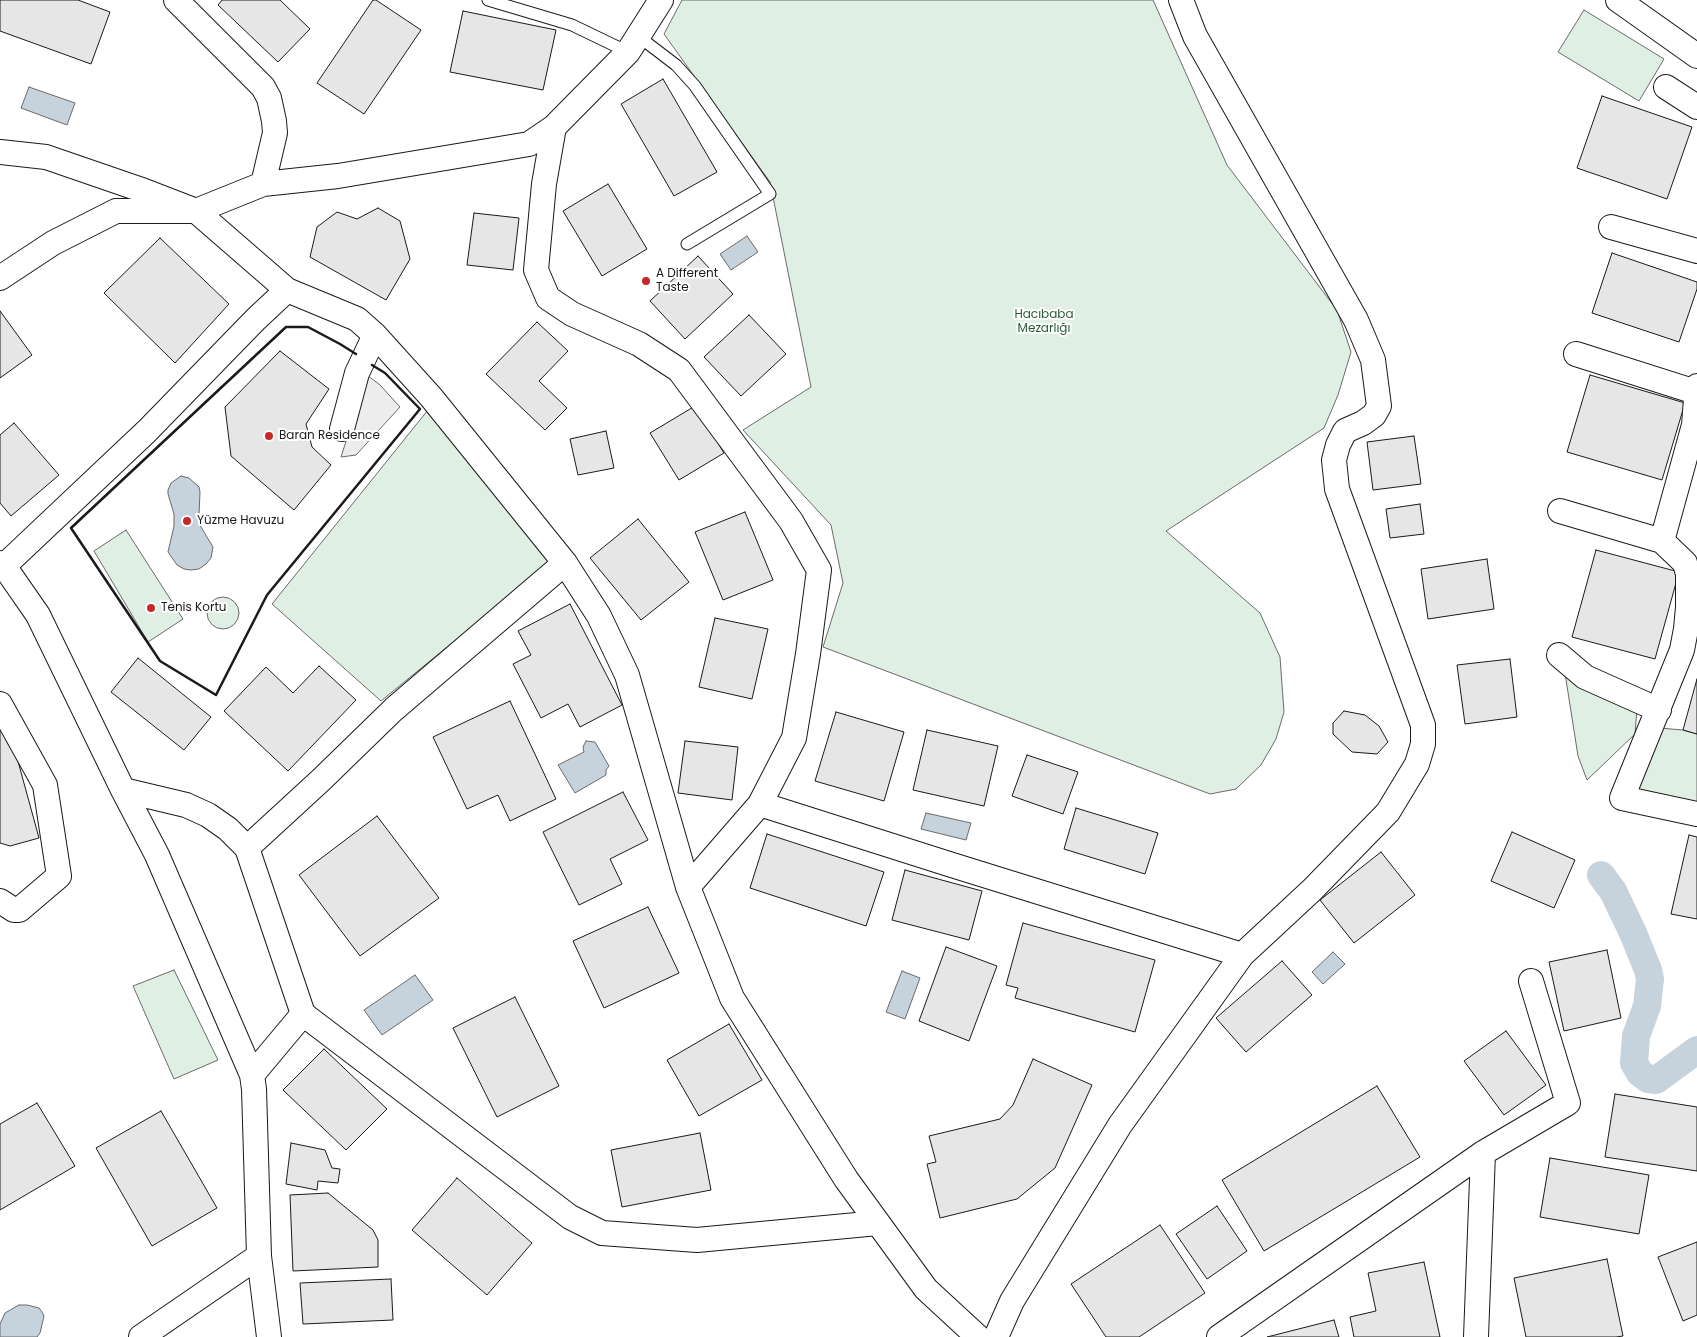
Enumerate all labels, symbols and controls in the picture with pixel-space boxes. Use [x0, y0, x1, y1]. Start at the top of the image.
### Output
place label: A Different Taste [656, 267, 718, 295]
marker: A Different Taste [640, 275, 652, 287]
park label: Hacıbaba Mezarlığı [1014, 308, 1074, 336]
place label: Baran Residence [279, 429, 380, 443]
marker: Baran Residence [263, 430, 275, 442]
place label: Yüzme Havuzu [197, 514, 284, 528]
marker: Yüzme Havuzu [181, 515, 193, 527]
place label: Tenis Kortu [161, 601, 226, 615]
marker: Tenis Kortu [145, 602, 157, 614]

